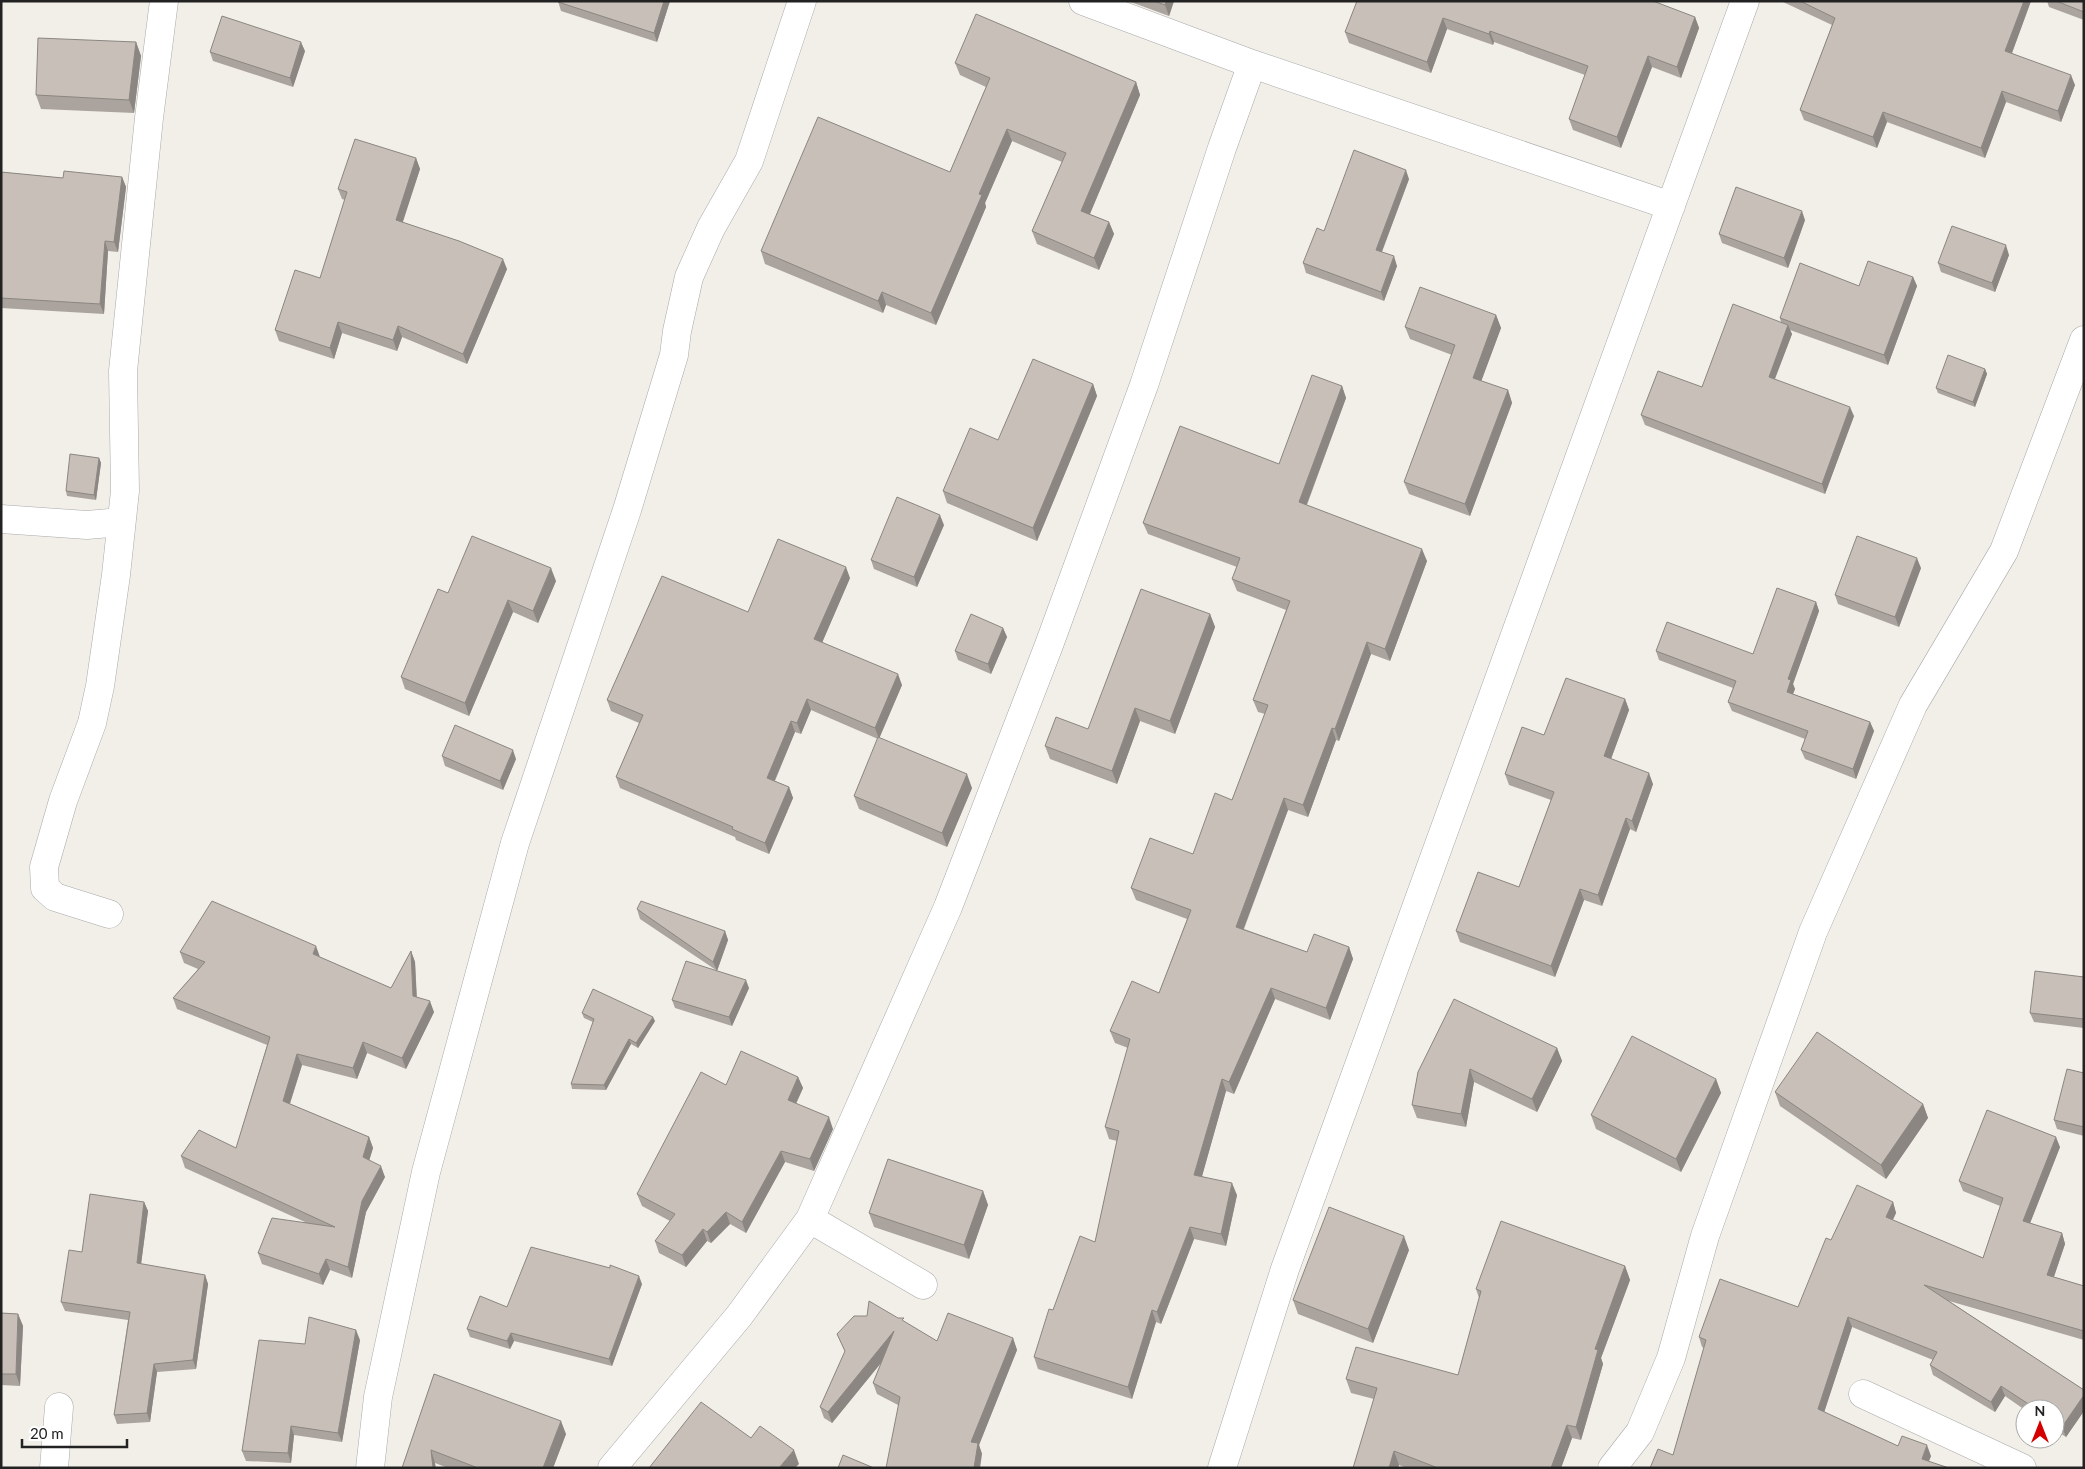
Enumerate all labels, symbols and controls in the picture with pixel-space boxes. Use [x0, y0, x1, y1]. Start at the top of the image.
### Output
north arrow [2015, 1399, 2065, 1449]
text: N [2035, 1402, 2045, 1419]
scale bar [22, 1416, 128, 1448]
text: 20 m [30, 1424, 64, 1442]

